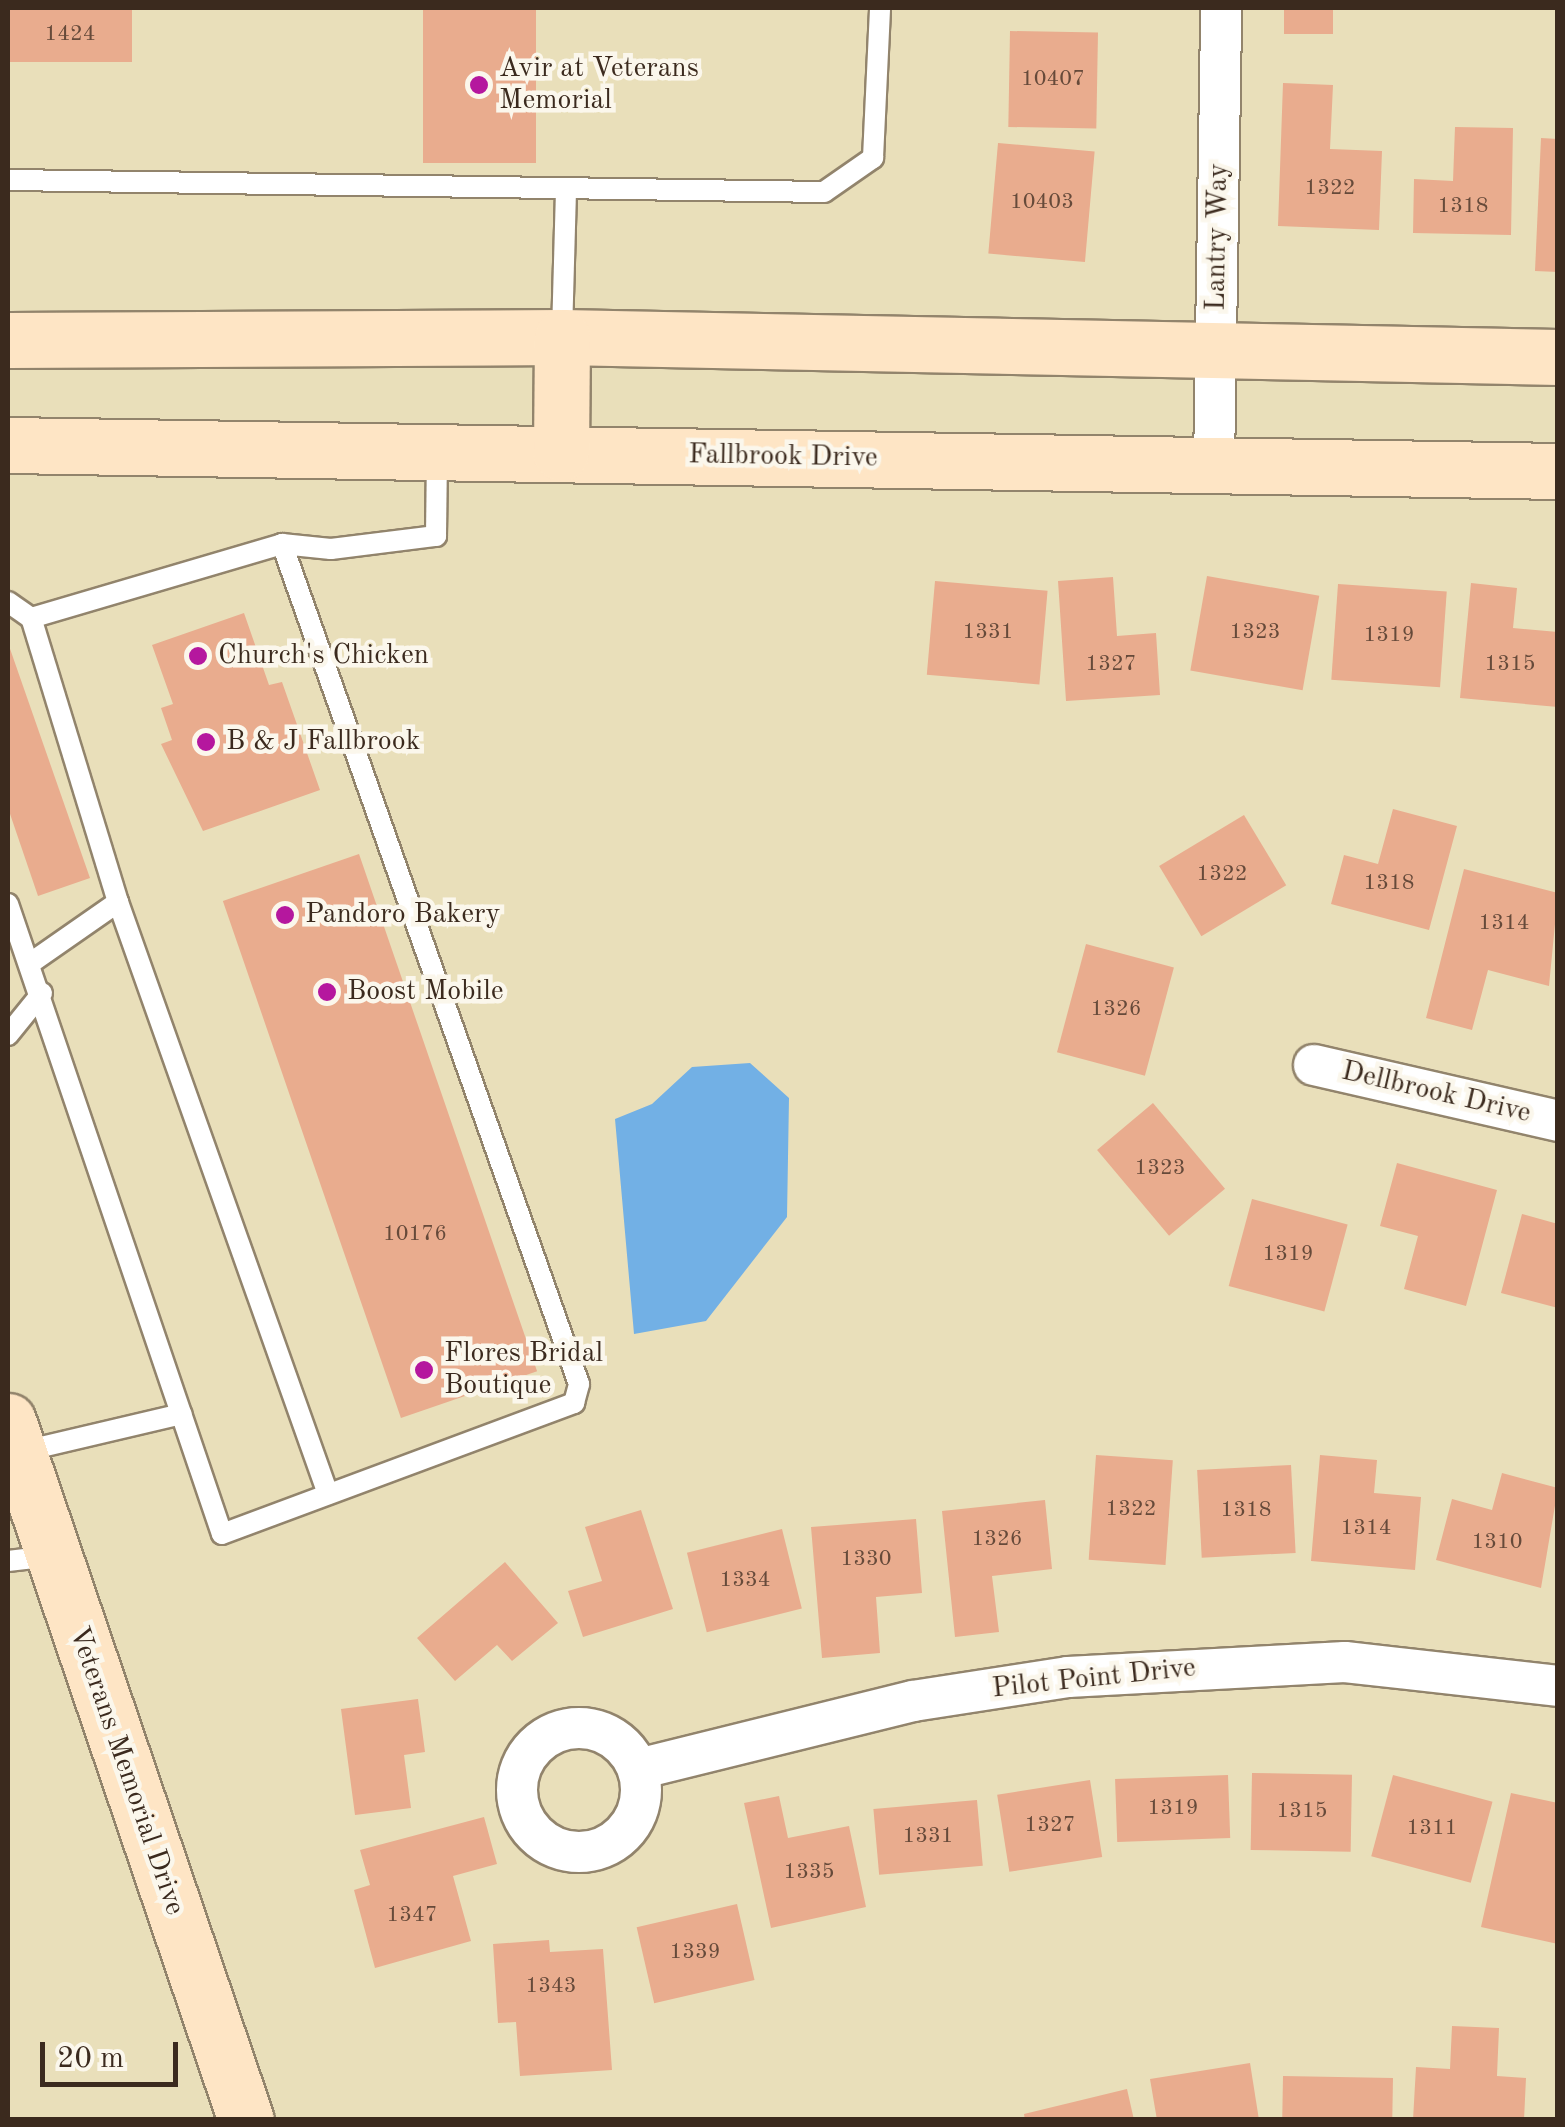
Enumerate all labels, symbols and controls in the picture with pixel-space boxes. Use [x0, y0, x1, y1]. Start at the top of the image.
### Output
house number: 1424 [44, 22, 96, 48]
place label: Avir at Veterans Memorial [499, 52, 699, 118]
house number: 10407 [1021, 67, 1085, 93]
marker: Avir at Veterans Memorial [468, 74, 490, 96]
street label: Lantry Way [1200, 163, 1236, 311]
house number: 1322 [1304, 176, 1356, 202]
house number: 10403 [1010, 190, 1074, 216]
house number: 1318 [1437, 194, 1489, 220]
street label: Fallbrook Drive [688, 439, 878, 475]
house number: 1331 [962, 620, 1014, 646]
house number: 1323 [1229, 620, 1281, 646]
house number: 1319 [1363, 623, 1415, 649]
place label: Church's Chicken [218, 639, 429, 673]
marker: Church's Chicken [187, 645, 209, 667]
house number: 1327 [1085, 652, 1137, 678]
house number: 1315 [1484, 652, 1536, 678]
place label: B & J Fallbrook [226, 725, 420, 759]
marker: B & J Fallbrook [195, 731, 217, 753]
house number: 1322 [1196, 862, 1248, 888]
house number: 1318 [1363, 871, 1415, 897]
place label: Pandoro Bakery [305, 898, 500, 932]
marker: Pandoro Bakery [274, 904, 296, 926]
house number: 1314 [1478, 911, 1530, 937]
place label: Boost Mobile [347, 975, 504, 1009]
marker: Boost Mobile [316, 981, 338, 1003]
house number: 1326 [1090, 997, 1142, 1023]
street label: Dellbrook Drive [1338, 1055, 1534, 1131]
house number: 1323 [1134, 1156, 1186, 1182]
house number: 10176 [383, 1222, 447, 1248]
house number: 1319 [1262, 1242, 1314, 1268]
place label: Flores Bridal Boutique [444, 1337, 603, 1403]
marker: Flores Bridal Boutique [413, 1359, 435, 1381]
house number: 1322 [1105, 1497, 1157, 1523]
house number: 1318 [1220, 1498, 1272, 1524]
house number: 1314 [1340, 1516, 1392, 1542]
house number: 1326 [971, 1527, 1023, 1553]
house number: 1310 [1471, 1530, 1523, 1556]
house number: 1330 [840, 1547, 892, 1573]
house number: 1334 [719, 1568, 771, 1594]
street label: Veterans Memorial Drive [61, 1622, 191, 1920]
street label: Pilot Point Drive [990, 1652, 1198, 1706]
house number: 1319 [1147, 1796, 1199, 1822]
house number: 1315 [1276, 1799, 1328, 1825]
house number: 1327 [1024, 1813, 1076, 1839]
house number: 1311 [1406, 1816, 1458, 1842]
house number: 1331 [902, 1824, 954, 1850]
house number: 1335 [783, 1860, 835, 1886]
house number: 1347 [386, 1903, 438, 1929]
house number: 1339 [669, 1940, 721, 1966]
house number: 1343 [525, 1974, 577, 2000]
scale bar [45, 2022, 182, 2084]
text: 20 m [57, 2044, 124, 2074]

